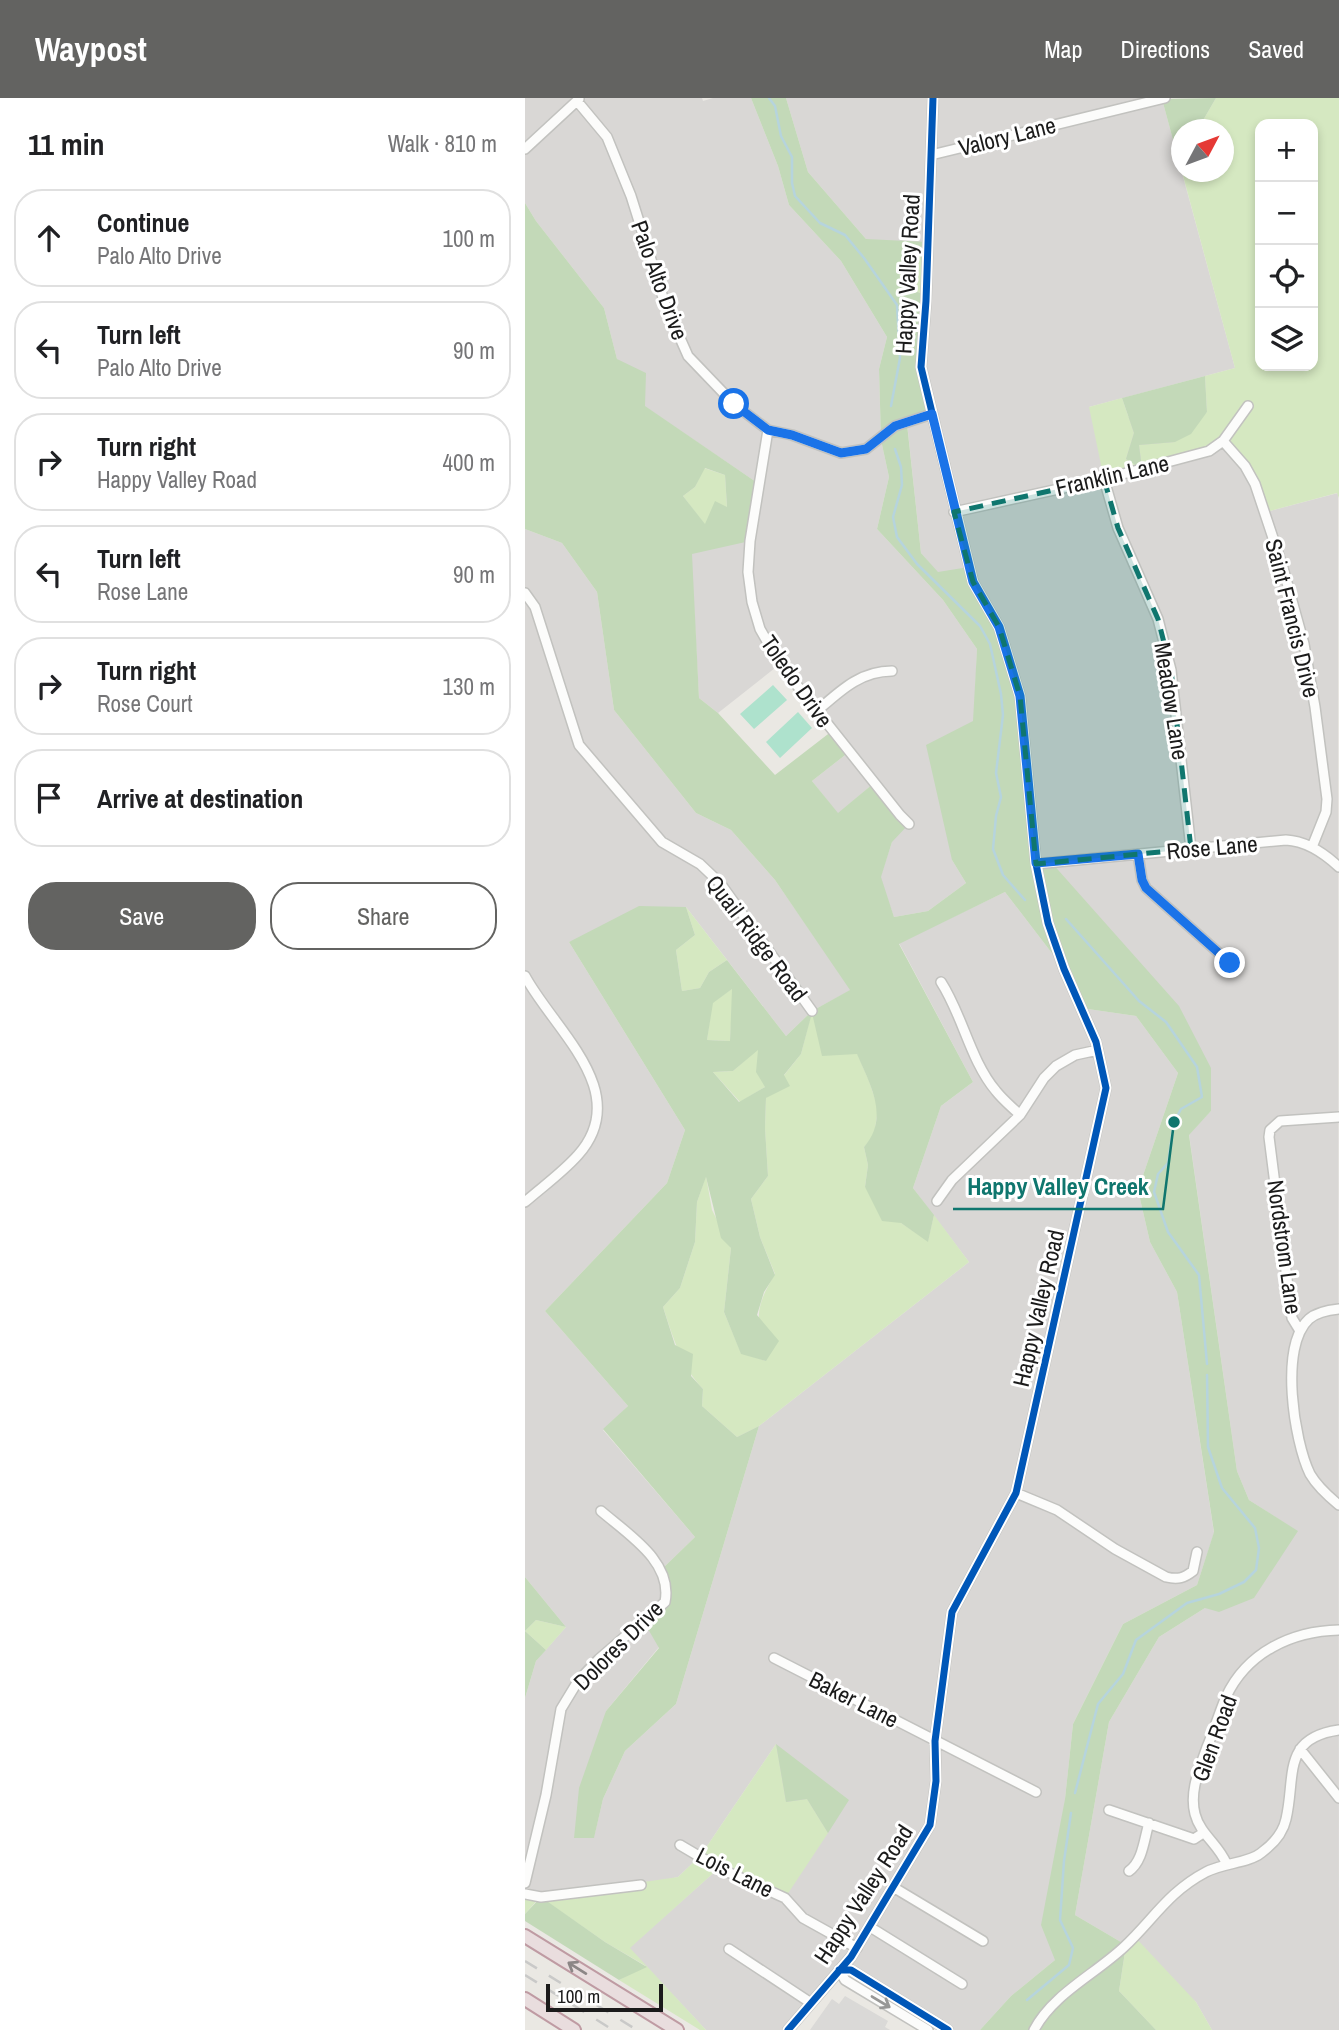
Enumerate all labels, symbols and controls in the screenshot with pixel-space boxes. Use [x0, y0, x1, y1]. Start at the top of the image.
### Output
text: Waypost [35, 27, 147, 71]
text: Map [1044, 33, 1082, 65]
text: Directions [1120, 33, 1210, 65]
text: Saved [1248, 33, 1304, 65]
street label: Valory Lane [955, 109, 1059, 163]
north arrow [1171, 119, 1234, 182]
map controls [1255, 119, 1318, 371]
button: + [1255, 119, 1318, 182]
text: 11 min [28, 124, 105, 164]
text: Walk · 810 m [388, 128, 497, 159]
button: − [1255, 182, 1318, 245]
street label: Happy Valley Road [887, 193, 927, 355]
text: Continue [97, 205, 189, 240]
street label: Palo Alto Drive [624, 216, 696, 344]
icon: ahead [30, 219, 68, 257]
text: 100 m [443, 223, 495, 254]
text: Palo Alto Drive [97, 240, 222, 271]
button: locate [1255, 245, 1318, 308]
button: layers [1255, 308, 1318, 371]
text: Turn left [97, 317, 181, 352]
icon: left [30, 331, 68, 369]
text: 90 m [453, 335, 495, 366]
text: Palo Alto Drive [97, 352, 222, 383]
route start [718, 388, 749, 419]
text: Turn right [97, 429, 196, 464]
icon: right [30, 443, 68, 481]
text: 400 m [443, 447, 495, 478]
street label: Franklin Lane [1052, 447, 1172, 503]
text: Happy Valley Road [97, 464, 257, 495]
street label: Saint Francis Drive [1258, 535, 1328, 701]
text: Turn left [97, 541, 181, 576]
icon: left [30, 555, 68, 593]
text: 90 m [453, 559, 495, 590]
text: Rose Lane [97, 576, 188, 607]
street label: Toledo Drive [754, 629, 840, 733]
street label: Meadow Lane [1147, 640, 1197, 762]
text: Turn right [97, 653, 196, 688]
icon: right [30, 667, 68, 705]
text: 130 m [443, 671, 495, 702]
text: Rose Court [97, 688, 192, 719]
icon: arrive [30, 779, 68, 817]
text: Arrive at destination [97, 781, 303, 816]
street label: Rose Lane [1165, 828, 1259, 866]
street label: Quail Ridge Road [699, 868, 815, 1008]
button: Save [28, 882, 256, 950]
button: Share [270, 882, 497, 950]
route end [1214, 947, 1245, 978]
callout: Happy Valley Creek [953, 1164, 1163, 1209]
text: Happy Valley Creek [967, 1170, 1149, 1202]
street label: Nordstrom Lane [1260, 1178, 1310, 1316]
street label: Happy Valley Road [1005, 1227, 1071, 1389]
street label: Dolores Drive [566, 1593, 670, 1697]
street label: Baker Lane [804, 1663, 904, 1735]
street label: Glen Road [1184, 1690, 1244, 1786]
street label: Happy Valley Road [806, 1818, 920, 1970]
street label: Lois Lane [691, 1839, 779, 1905]
one-way arrow [568, 1961, 587, 1976]
scale bar [546, 1981, 663, 2013]
text: 100 m [557, 1983, 600, 2009]
one-way arrow [871, 1996, 891, 2010]

